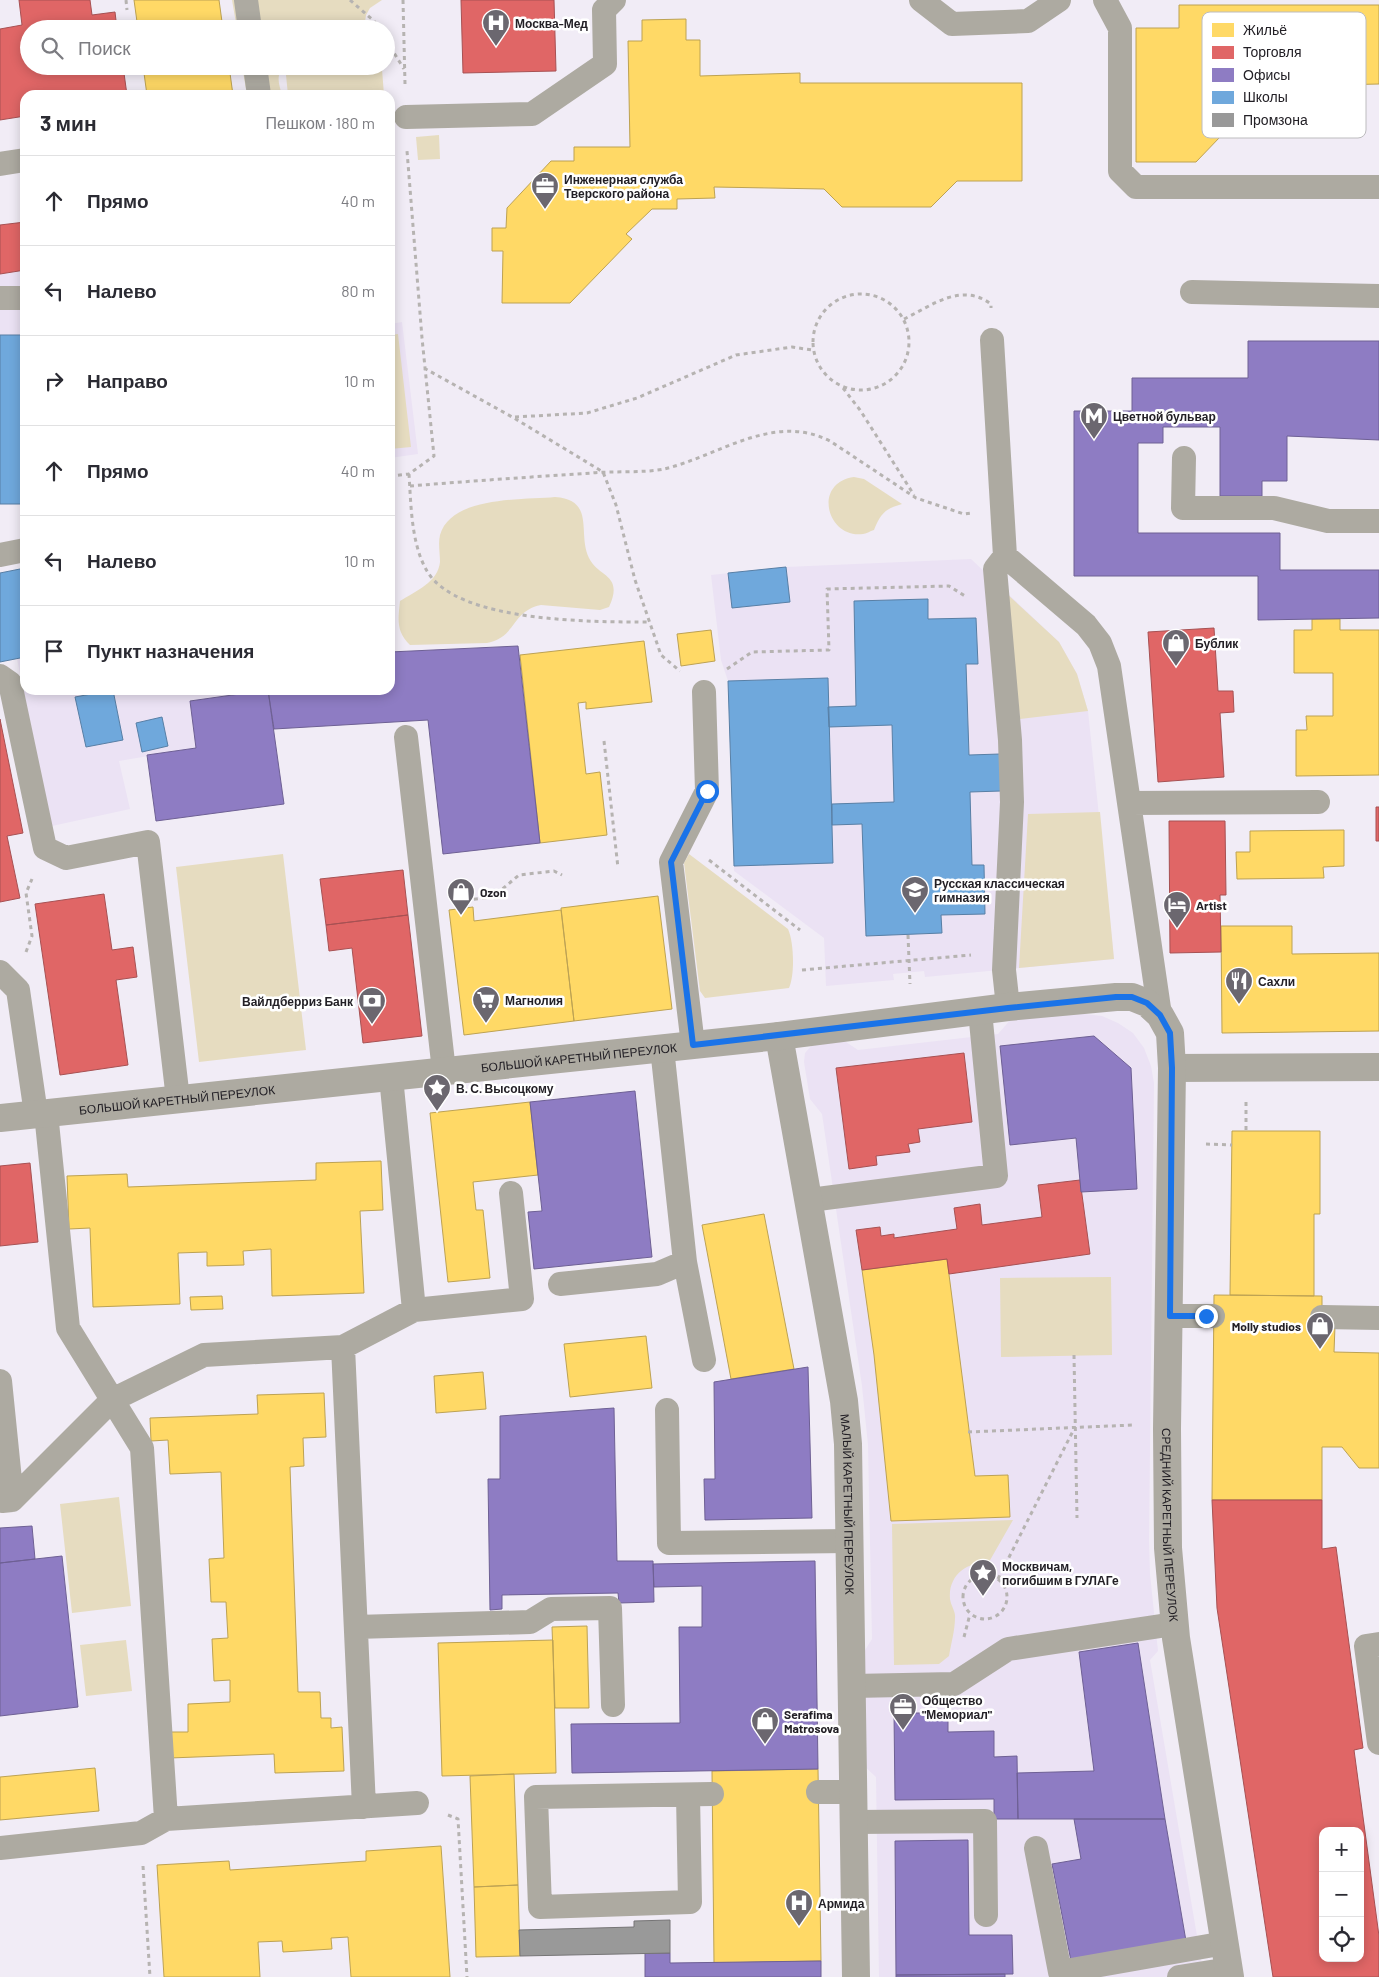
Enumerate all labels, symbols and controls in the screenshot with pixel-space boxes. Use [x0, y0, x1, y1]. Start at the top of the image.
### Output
hospital icon: Москва-Мед [481, 8, 511, 47]
legend [1202, 12, 1366, 138]
place label: Москва-Мед [515, 16, 588, 31]
search box [20, 20, 395, 75]
text: Жильё [1243, 21, 1287, 38]
icon: search [38, 34, 66, 62]
text: Поиск [78, 36, 131, 59]
text: Торговля [1243, 43, 1301, 60]
text: Офисы [1243, 66, 1290, 83]
text: Школы [1243, 88, 1288, 105]
text: 3 мин [40, 110, 97, 135]
text: Промзона [1243, 111, 1308, 128]
text: Пешком · 180 m [266, 113, 375, 132]
office icon: Инженерная служба Тверского района [530, 171, 560, 210]
place label: Инженерная служба Тверского района [564, 172, 683, 201]
icon: ahead [40, 187, 68, 215]
text: Прямо [87, 189, 149, 212]
text: 40 m [341, 191, 375, 210]
icon: left [40, 277, 68, 305]
text: Налево [87, 279, 157, 302]
text: 80 m [341, 281, 375, 300]
icon: right [40, 367, 68, 395]
text: Направо [87, 369, 168, 392]
text: 10 m [344, 371, 375, 390]
metro station icon: Цветной бульвар [1079, 401, 1109, 440]
place label: Цветной бульвар [1113, 409, 1216, 424]
icon: ahead [40, 457, 68, 485]
text: Прямо [87, 459, 149, 482]
text: 40 m [341, 461, 375, 480]
icon: left [40, 547, 68, 575]
text: Налево [87, 549, 157, 572]
text: 10 m [344, 551, 375, 570]
shop icon: Бублик [1161, 628, 1191, 667]
place label: Бублик [1195, 636, 1239, 651]
icon: arrive [40, 637, 68, 665]
text: Пункт назначения [87, 639, 254, 662]
route start [696, 780, 719, 803]
school or university icon: Русская классическая гимназия [900, 875, 930, 914]
place label: Русская классическая гимназия [934, 876, 1065, 904]
shop icon: Ozon [446, 877, 476, 916]
place label: Ozon [480, 885, 506, 899]
hotel icon: Artist [1162, 890, 1192, 929]
place label: Artist [1196, 898, 1227, 912]
restaurant icon: Сахли [1224, 966, 1254, 1005]
place label: Сахли [1258, 974, 1295, 988]
supermarket icon: Магнолия [471, 985, 501, 1024]
bank icon: Вайлдберриз Банк [357, 986, 387, 1025]
place label: Магнолия [505, 993, 563, 1007]
place label: Вайлдберриз Банк [242, 994, 354, 1009]
street label: БОЛЬШОЙ КАРЕТНЫЙ ПЕРЕУЛОК [480, 1040, 677, 1074]
place icon: В. С. Высоцкому [422, 1073, 452, 1112]
place label: В. С. Высоцкому [456, 1081, 554, 1096]
street label: БОЛЬШОЙ КАРЕТНЫЙ ПЕРЕУЛОК [78, 1082, 276, 1117]
route end [1195, 1305, 1218, 1328]
shop icon: Molly studios [1305, 1311, 1335, 1350]
place label: Molly studios [1232, 1319, 1301, 1333]
street label: МАЛЫЙ КАРЕТНЫЙ ПЕРЕУЛОК [838, 1413, 857, 1594]
street label: СРЕДНИЙ КАРЕТНЫЙ ПЕРЕУЛОК [1159, 1428, 1182, 1622]
place icon: Москвичам, погибшим в ГУЛАГе [968, 1558, 998, 1597]
place label: Москвичам, погибшим в ГУЛАГе [1002, 1559, 1119, 1587]
office icon: Общество "Мемориал" [888, 1692, 918, 1731]
place label: Общество "Мемориал" [922, 1693, 993, 1722]
shop icon: Serafima Matrosova [750, 1706, 780, 1745]
place label: Serafima Matrosova [784, 1707, 839, 1735]
map controls [1319, 1827, 1364, 1962]
button: + [1319, 1827, 1364, 1872]
button: − [1319, 1872, 1364, 1917]
hospital icon: Армида [784, 1888, 814, 1927]
place label: Армида [818, 1896, 865, 1911]
button: locate [1319, 1917, 1364, 1962]

